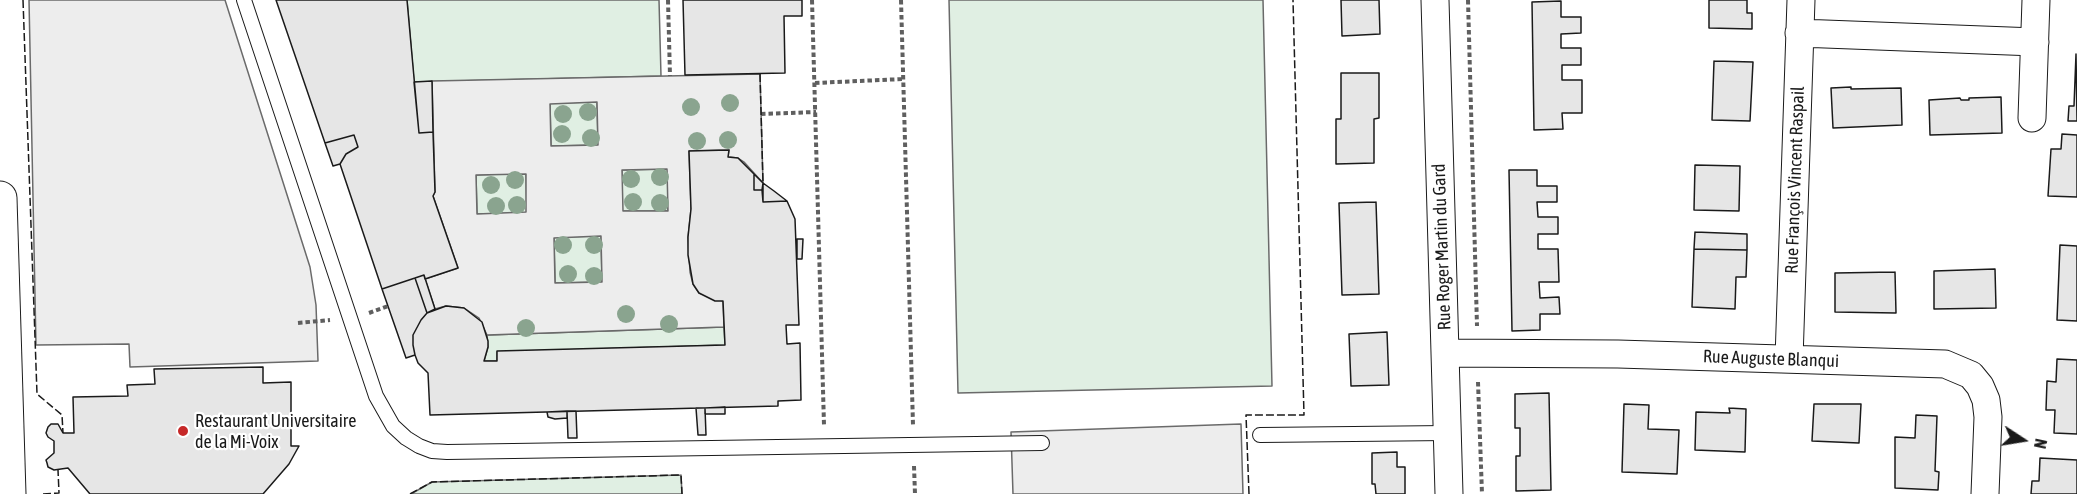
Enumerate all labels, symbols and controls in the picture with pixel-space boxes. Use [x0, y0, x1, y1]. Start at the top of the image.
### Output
street label: Rue François Vincent Raspail [1781, 86, 1809, 274]
street label: Rue Roger Martin du Gard [1428, 163, 1456, 331]
street label: Rue Auguste Blanqui [1703, 346, 1839, 372]
place label: Restaurant Universitaire de la Mi-Voix [195, 410, 356, 452]
north arrow [1993, 410, 2053, 470]
marker: Restaurant Universitaire de la Mi-Voix [176, 424, 190, 438]
text: N [2031, 437, 2050, 450]

